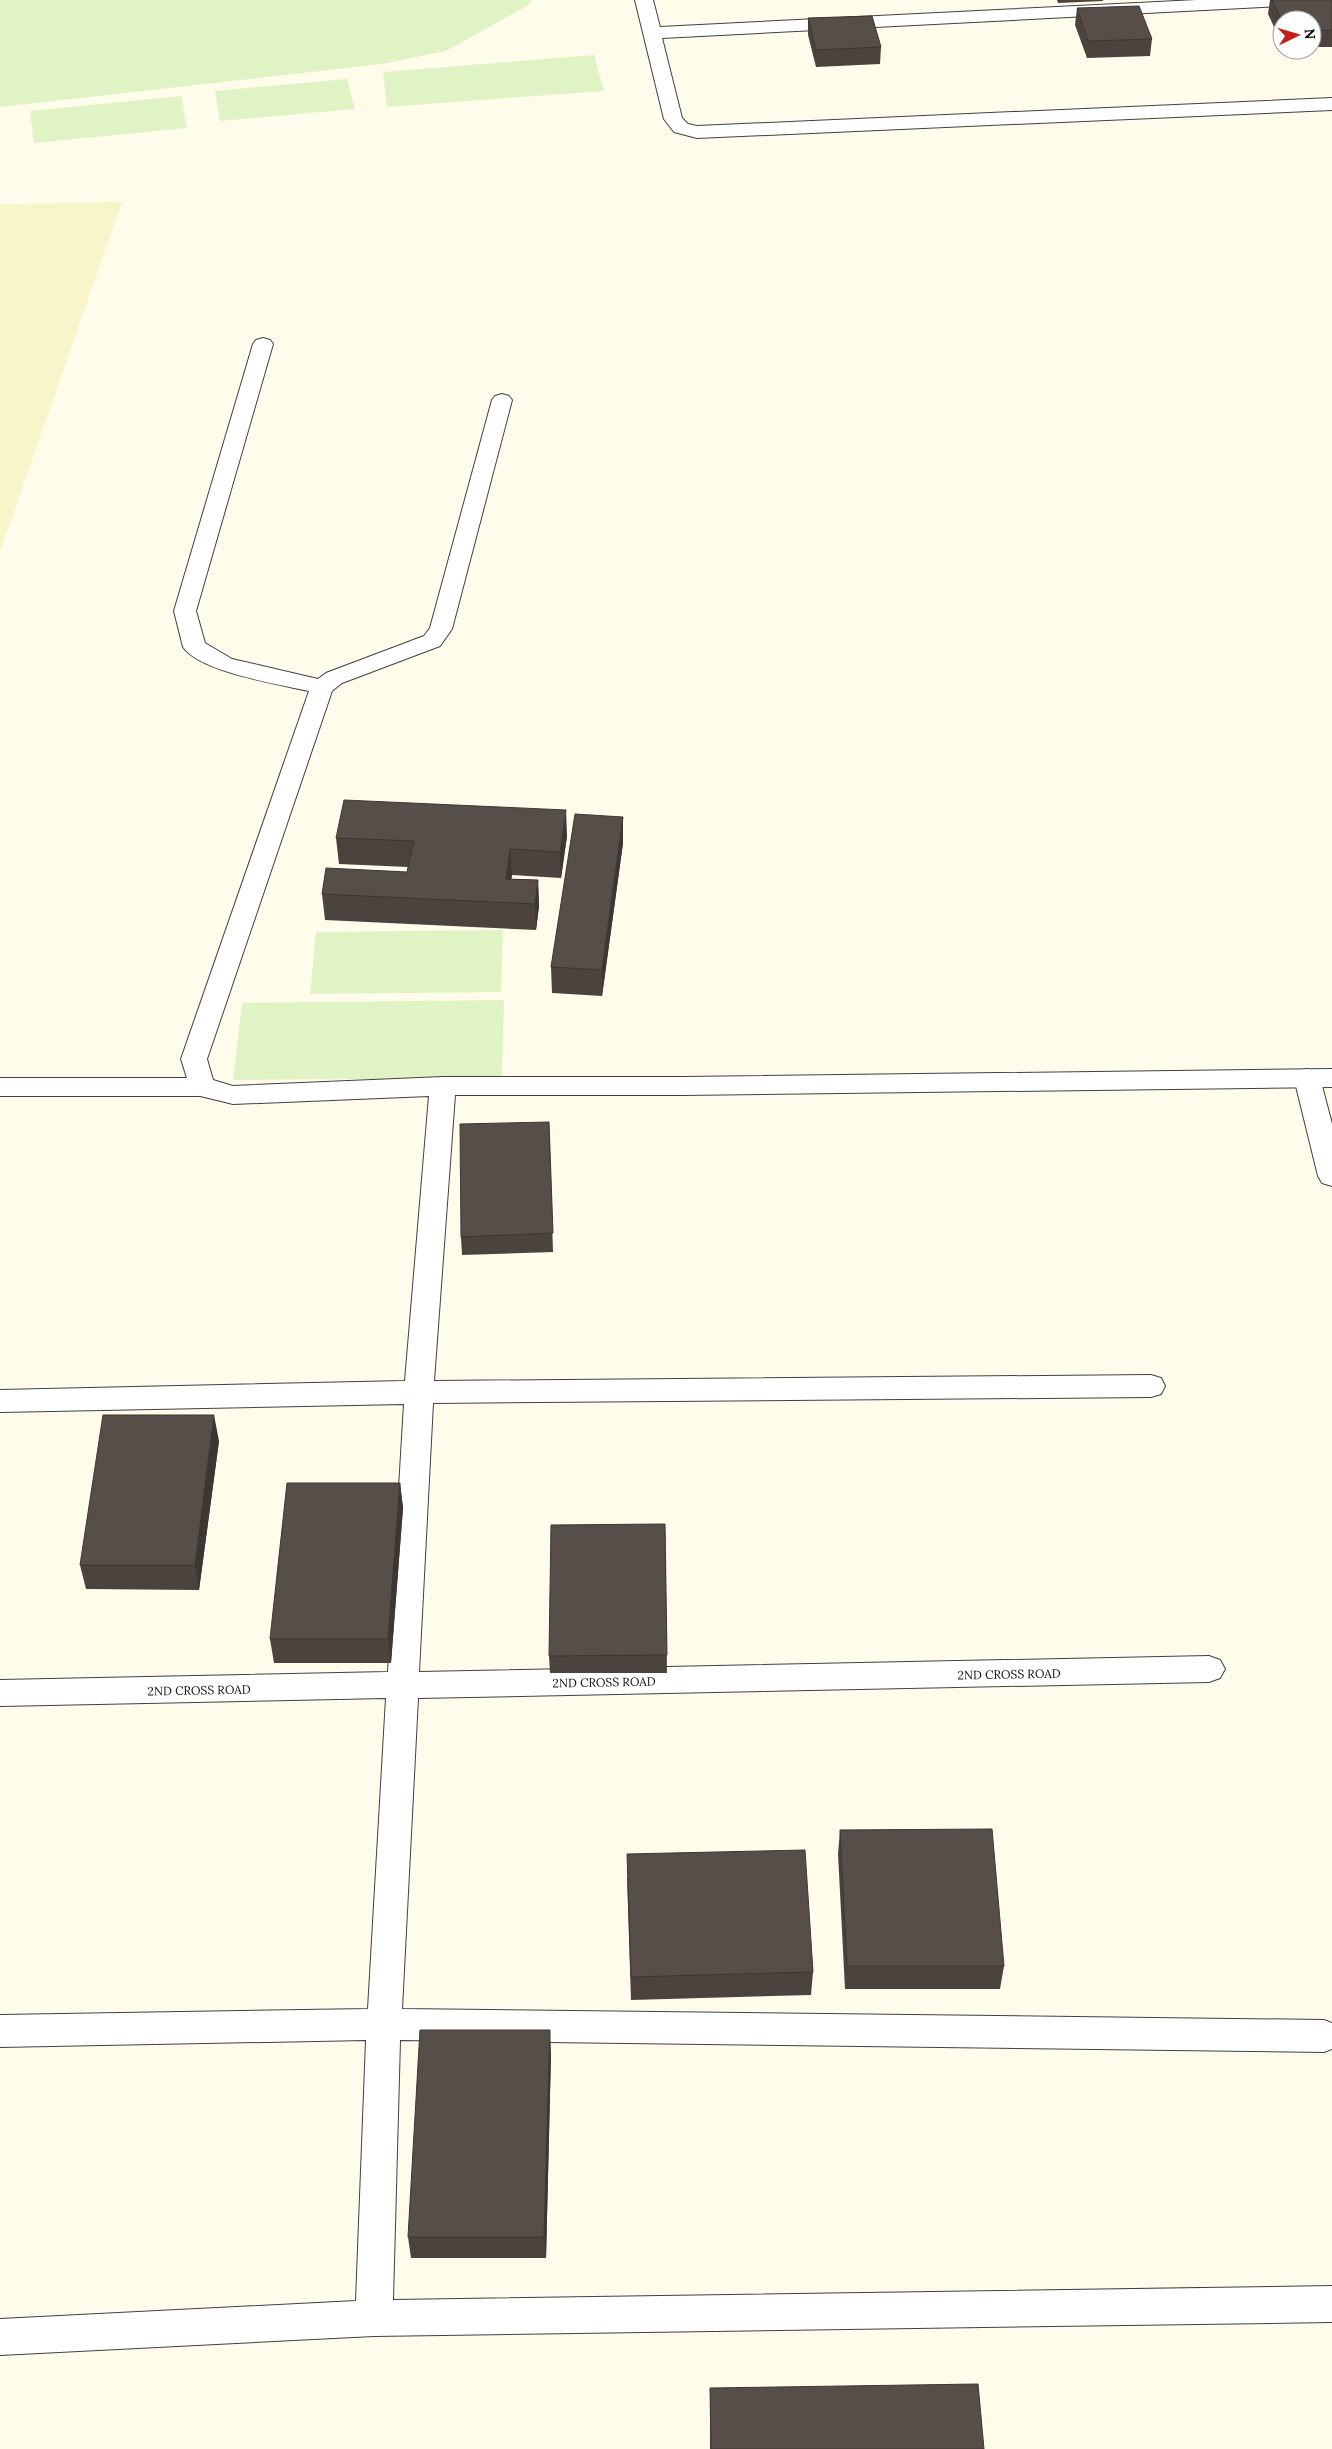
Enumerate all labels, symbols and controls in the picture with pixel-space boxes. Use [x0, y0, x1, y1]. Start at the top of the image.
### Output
north arrow [1272, 10, 1322, 60]
text: N [1301, 28, 1319, 40]
street label: 2ND CROSS ROAD [957, 1666, 1061, 1682]
street label: 2ND CROSS ROAD [552, 1674, 656, 1690]
street label: 2ND CROSS ROAD [147, 1682, 251, 1698]

